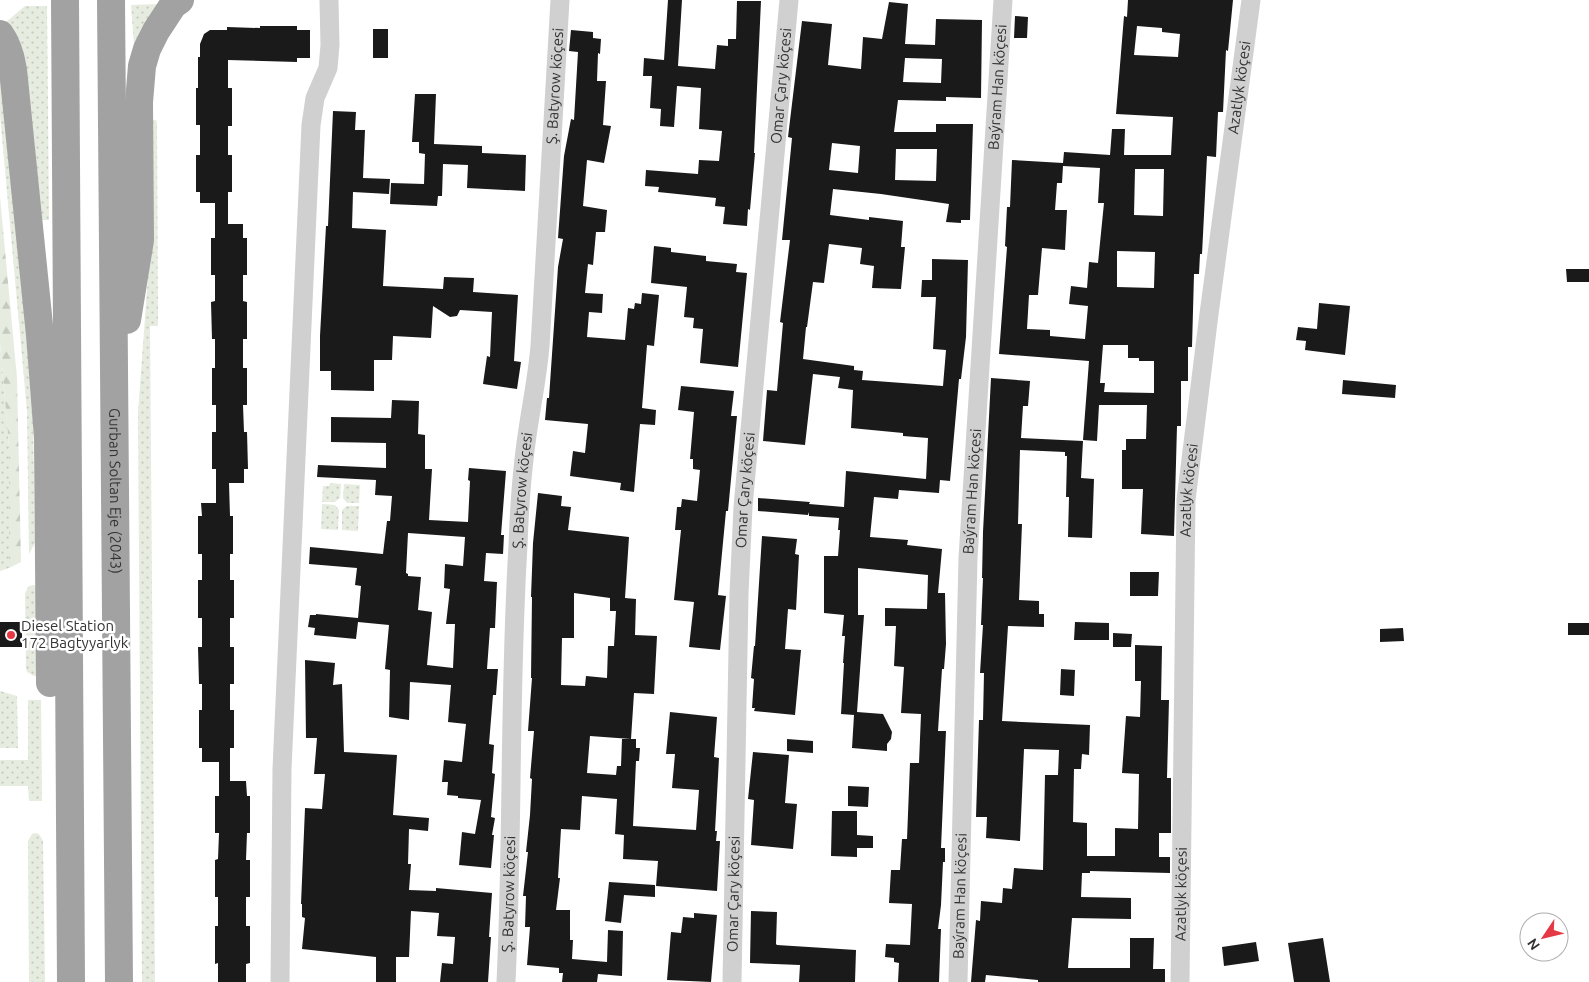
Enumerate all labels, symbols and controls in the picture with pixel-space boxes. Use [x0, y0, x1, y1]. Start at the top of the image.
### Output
street label: Baýram Han köçesi [985, 24, 1009, 150]
street label: Ş. Batyrow köçesi [543, 27, 566, 145]
street label: Omar Çary köçesi [767, 27, 794, 145]
street label: Azatlyk köçesi [1224, 40, 1253, 135]
street label: Gurban Soltan Eje (2043) [106, 408, 125, 574]
street label: Baýram Han köçesi [959, 428, 984, 555]
street label: Ş. Batyrow köçesi [509, 431, 535, 549]
street label: Omar Çary köçesi [732, 431, 758, 549]
street label: Azatlyk köçesi [1177, 442, 1201, 537]
place label: Diesel Station 172 Bagtyyarlyk [21, 617, 129, 651]
marker: Diesel Station 172 Bagtyyarlyk [5, 629, 17, 641]
street label: Baýram Han köçesi [950, 833, 970, 959]
street label: Ş. Batyrow köçesi [498, 836, 518, 953]
street label: Omar Çary köçesi [724, 836, 743, 952]
street label: Azatlyk köçesi [1172, 847, 1190, 941]
north arrow [1519, 912, 1569, 962]
text: N [1524, 936, 1543, 953]

